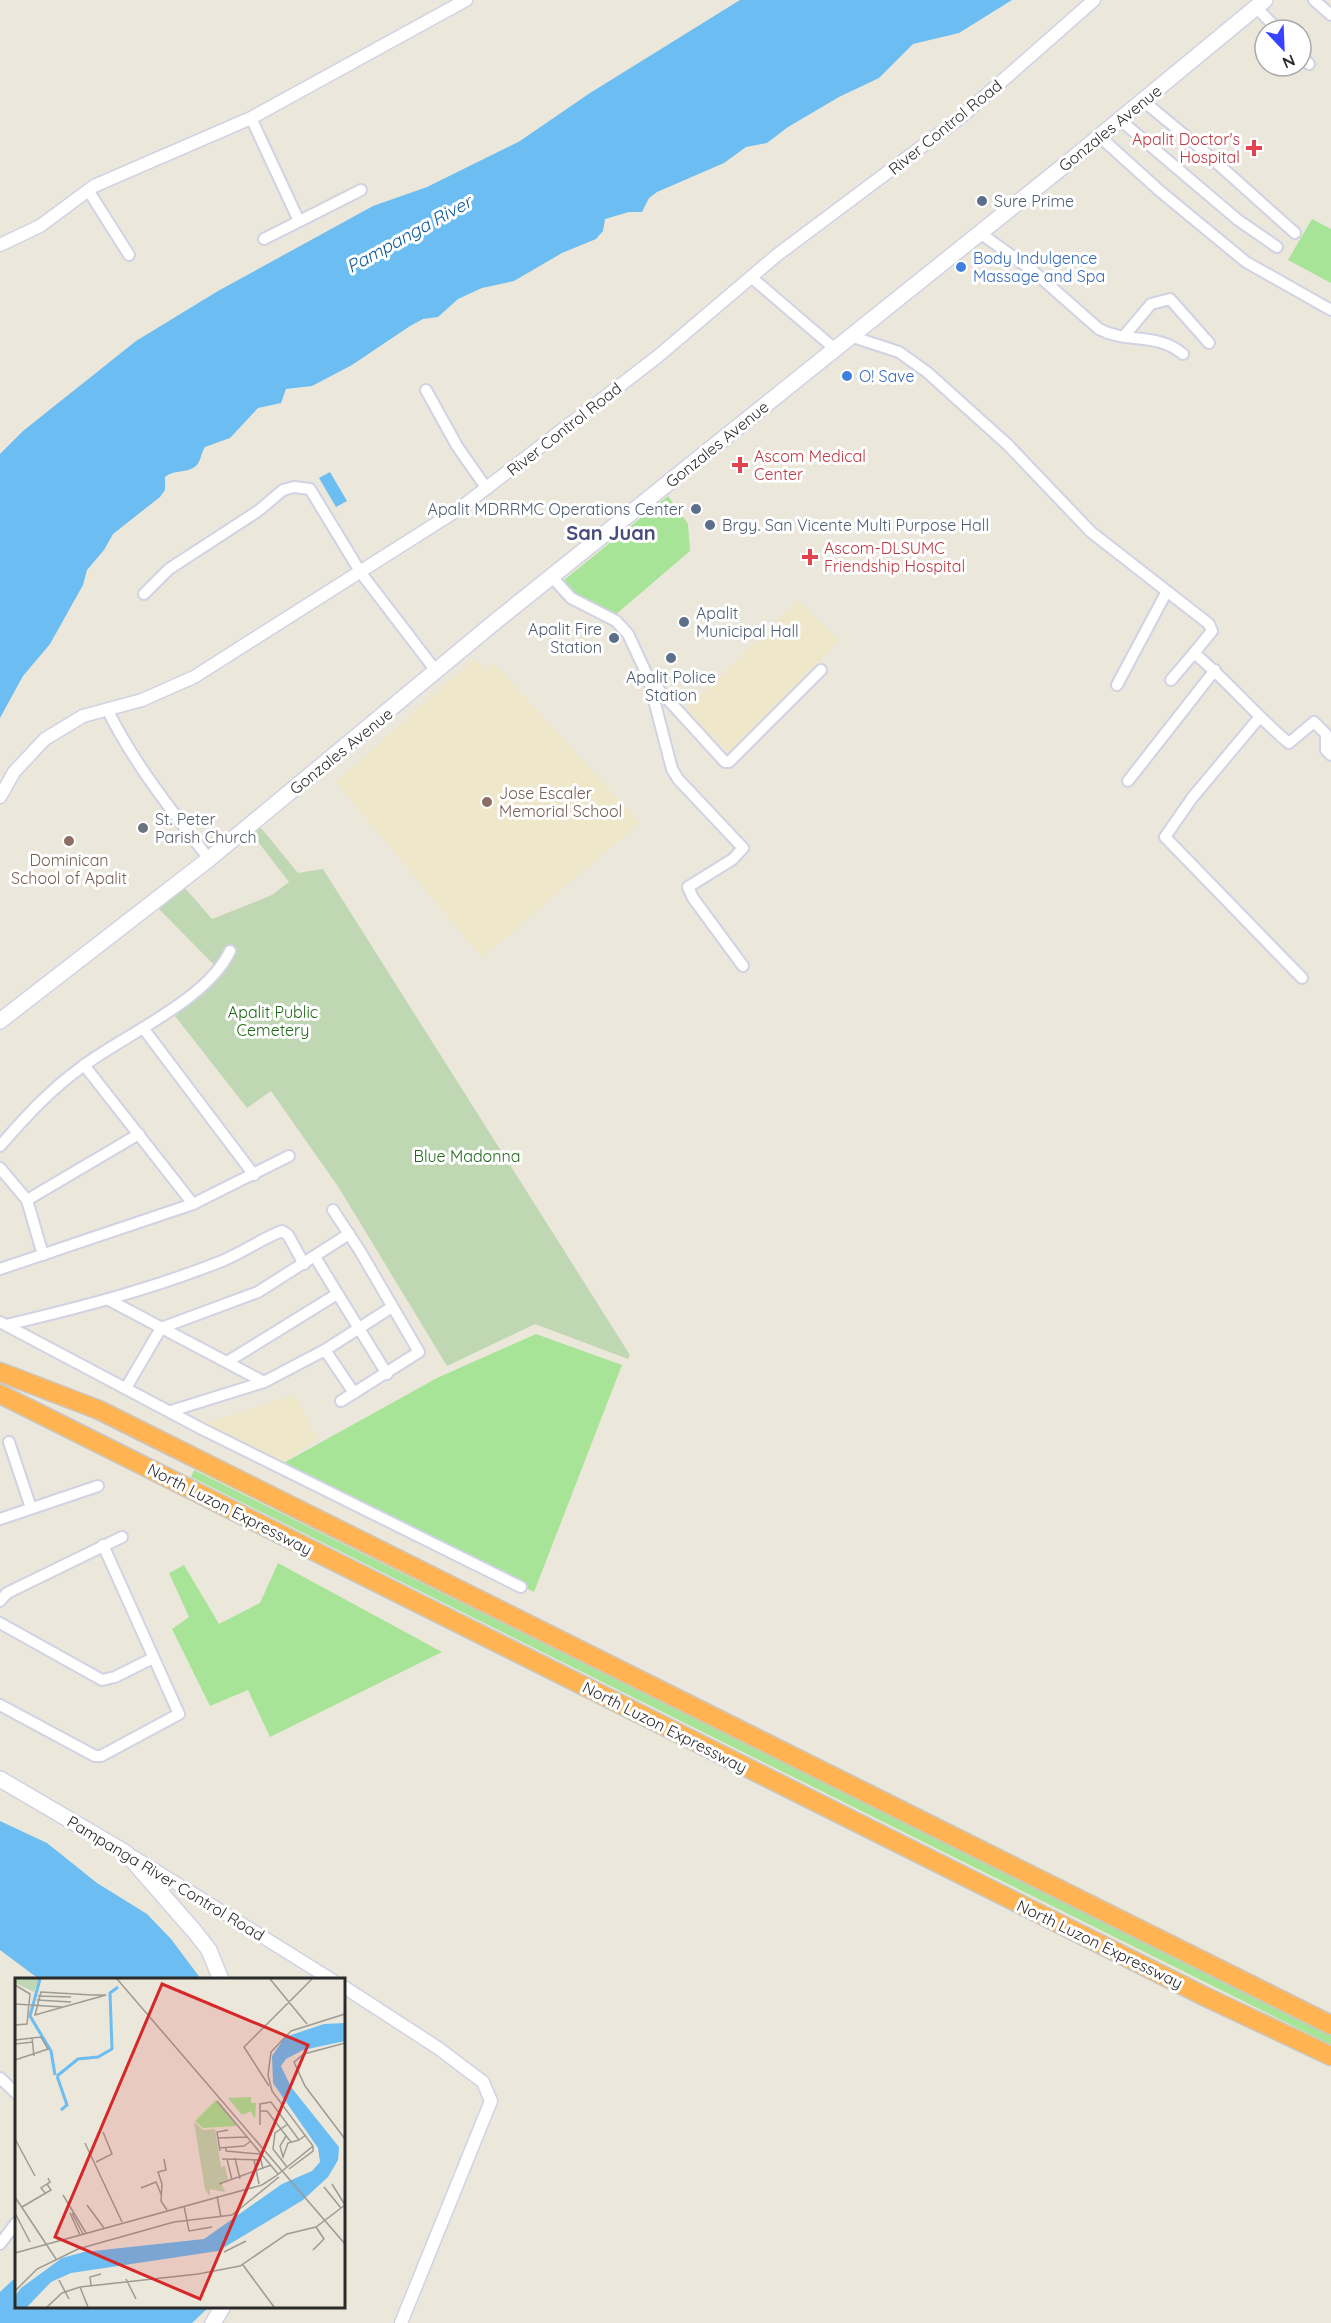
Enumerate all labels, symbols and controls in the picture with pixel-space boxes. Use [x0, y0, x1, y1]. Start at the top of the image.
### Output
north arrow [1253, 18, 1313, 78]
text: N [1280, 50, 1298, 73]
street label: River Control Road [884, 75, 1006, 179]
street label: Gonzales Avenue [1055, 80, 1165, 176]
place label: Apalit Doctor's Hospital [1132, 129, 1240, 167]
marker: Apalit Doctor's Hospital [1245, 139, 1263, 157]
water label: Pampanga River [342, 189, 477, 278]
place label: Sure Prime [994, 191, 1074, 211]
marker: Sure Prime [975, 194, 989, 208]
place label: Body Indulgence Massage and Spa [973, 248, 1105, 286]
marker: Body Indulgence Massage and Spa [954, 260, 968, 274]
place label: O! Save [859, 366, 915, 386]
marker: O! Save [840, 369, 854, 383]
street label: River Control Road [503, 378, 625, 480]
street label: Gonzales Avenue [662, 396, 772, 492]
place label: Ascom Medical Center [754, 446, 866, 484]
marker: Ascom Medical Center [731, 456, 749, 474]
place label: Apalit MDRRMC Operations Center [428, 499, 684, 519]
marker: Apalit MDRRMC Operations Center [689, 502, 703, 516]
place label: Brgy. San Vicente Multi Purpose Hall [722, 515, 989, 535]
marker: Brgy. San Vicente Multi Purpose Hall [703, 518, 717, 532]
district label: San Juan [566, 520, 656, 545]
place label: Ascom-DLSUMC Friendship Hospital [824, 538, 965, 576]
marker: Ascom-DLSUMC Friendship Hospital [801, 548, 819, 566]
place label: Apalit Municipal Hall [696, 603, 799, 641]
marker: Apalit Municipal Hall [677, 615, 691, 629]
place label: Apalit Fire Station [528, 619, 602, 657]
marker: Apalit Fire Station [607, 631, 621, 645]
marker: Apalit Police Station [664, 651, 678, 665]
place label: Apalit Police Station [626, 667, 716, 705]
street label: Gonzales Avenue [286, 703, 396, 799]
place label: Jose Escaler Memorial School [499, 783, 622, 821]
marker: Jose Escaler Memorial School [480, 795, 494, 809]
place label: St. Peter Parish Church [155, 809, 257, 847]
marker: St. Peter Parish Church [136, 821, 150, 835]
marker: Dominican School of Apalit [62, 834, 76, 848]
place label: Dominican School of Apalit [11, 850, 127, 888]
park label: Apalit Public Cemetery [228, 1002, 318, 1040]
park label: Blue Madonna [414, 1146, 520, 1166]
street label: North Luzon Expressway [144, 1459, 316, 1559]
street label: North Luzon Expressway [579, 1677, 751, 1777]
street label: Pampanga River Control Road [64, 1811, 268, 1945]
street label: North Luzon Expressway [1014, 1895, 1186, 1993]
inset map [15, 1978, 345, 2308]

